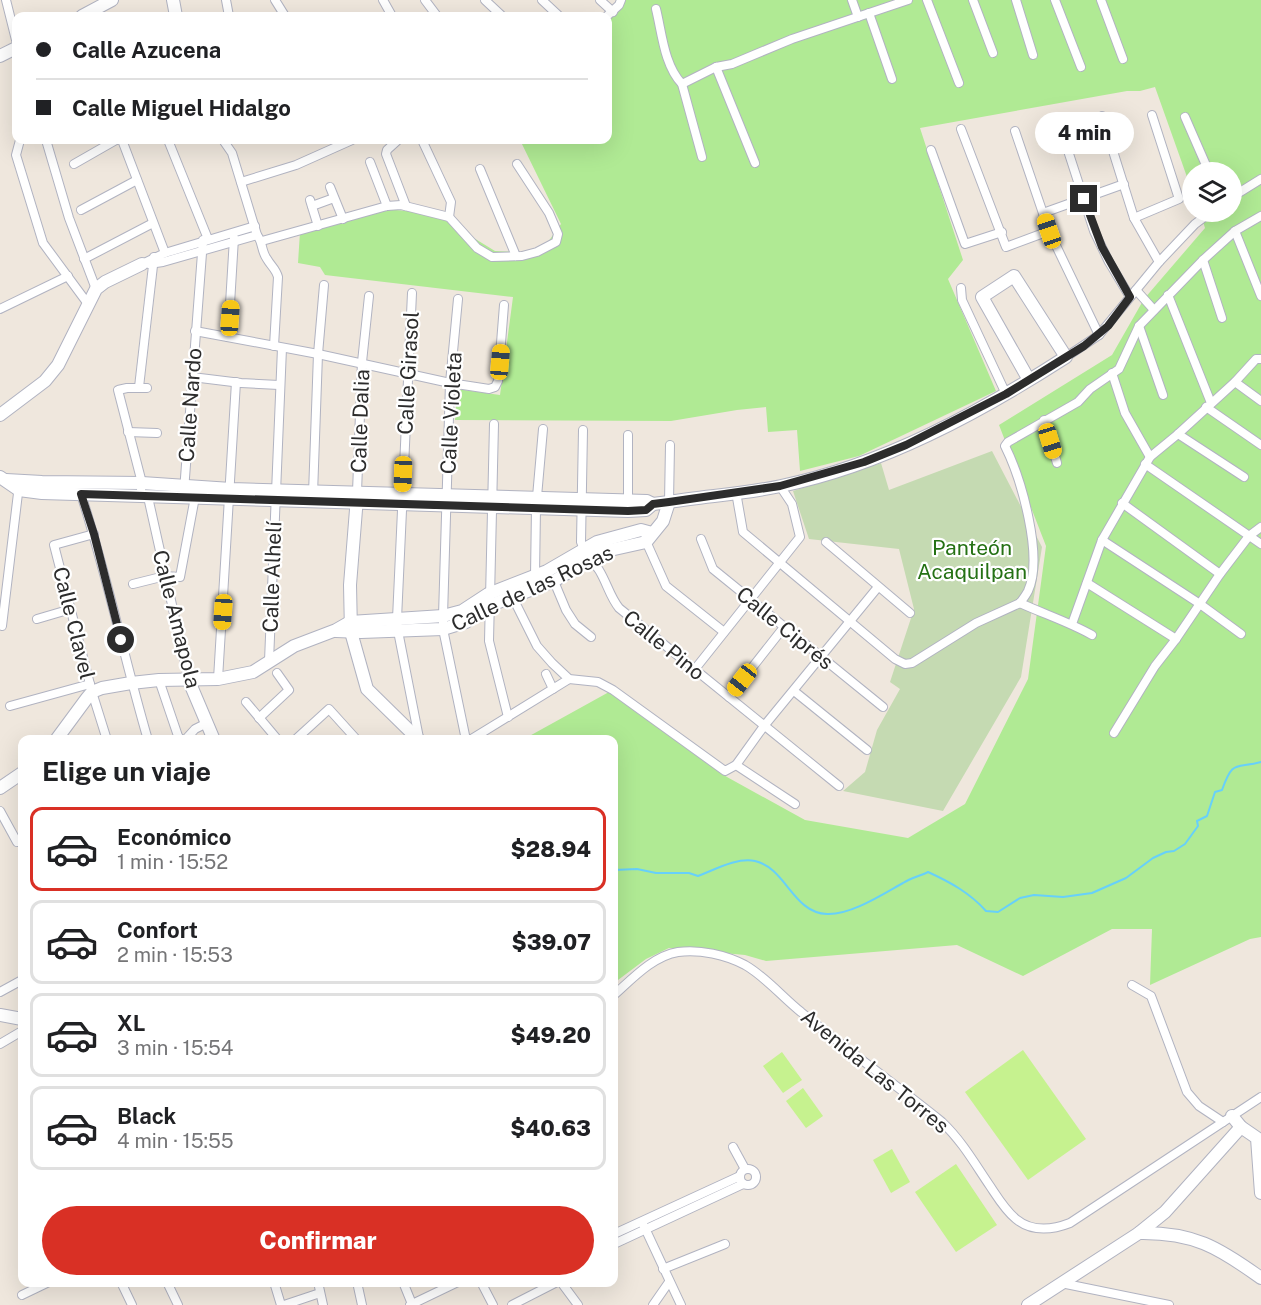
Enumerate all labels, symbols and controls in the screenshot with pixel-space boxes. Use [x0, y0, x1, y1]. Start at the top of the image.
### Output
text: Calle Azucena [72, 37, 221, 63]
text: Calle Miguel Hidalgo [72, 95, 291, 121]
callout: 4 min [1034, 112, 1134, 154]
text: 4 min [1058, 121, 1111, 145]
map controls [1182, 162, 1242, 222]
button: layers [1182, 162, 1242, 222]
route end [1070, 185, 1097, 212]
car [1035, 211, 1063, 251]
car [220, 299, 240, 337]
street label: Calle Girasol [392, 311, 424, 435]
car [489, 343, 511, 381]
street label: Calle Nardo [174, 347, 206, 463]
street label: Calle Violeta [435, 351, 467, 475]
street label: Calle Dalia [346, 369, 374, 473]
car [1036, 421, 1064, 461]
car [393, 456, 413, 492]
street label: Calle Alhelí [258, 520, 286, 633]
park label: Panteón Acaquilpan [917, 535, 1027, 584]
street label: Calle de las Rosas [447, 540, 617, 636]
street label: Calle Amapola [148, 547, 206, 691]
street label: Calle Clavel [48, 564, 100, 682]
street label: Calle Ciprés [731, 581, 839, 675]
car [213, 593, 233, 631]
street label: Calle Pino [618, 605, 710, 685]
route start [107, 626, 134, 653]
car [724, 660, 760, 700]
text: Elige un viaje [42, 755, 211, 787]
icon: car [45, 822, 99, 876]
text: Económico [117, 824, 232, 850]
text: $28.94 [511, 836, 591, 862]
text: 1 min · 15:52 [117, 850, 228, 874]
icon: car [45, 915, 99, 969]
text: Confort [117, 917, 198, 943]
text: $39.07 [511, 929, 591, 955]
text: 2 min · 15:53 [117, 943, 233, 967]
street label: Avenida Las Torres [796, 1004, 954, 1138]
icon: car [45, 1008, 99, 1062]
text: XL [117, 1010, 145, 1036]
text: $49.20 [511, 1022, 591, 1048]
text: 3 min · 15:54 [117, 1036, 233, 1060]
icon: car [45, 1101, 99, 1155]
text: Black [117, 1103, 176, 1129]
text: $40.63 [510, 1115, 591, 1141]
text: 4 min · 15:55 [117, 1129, 234, 1153]
button: Confirmar [42, 1206, 594, 1275]

